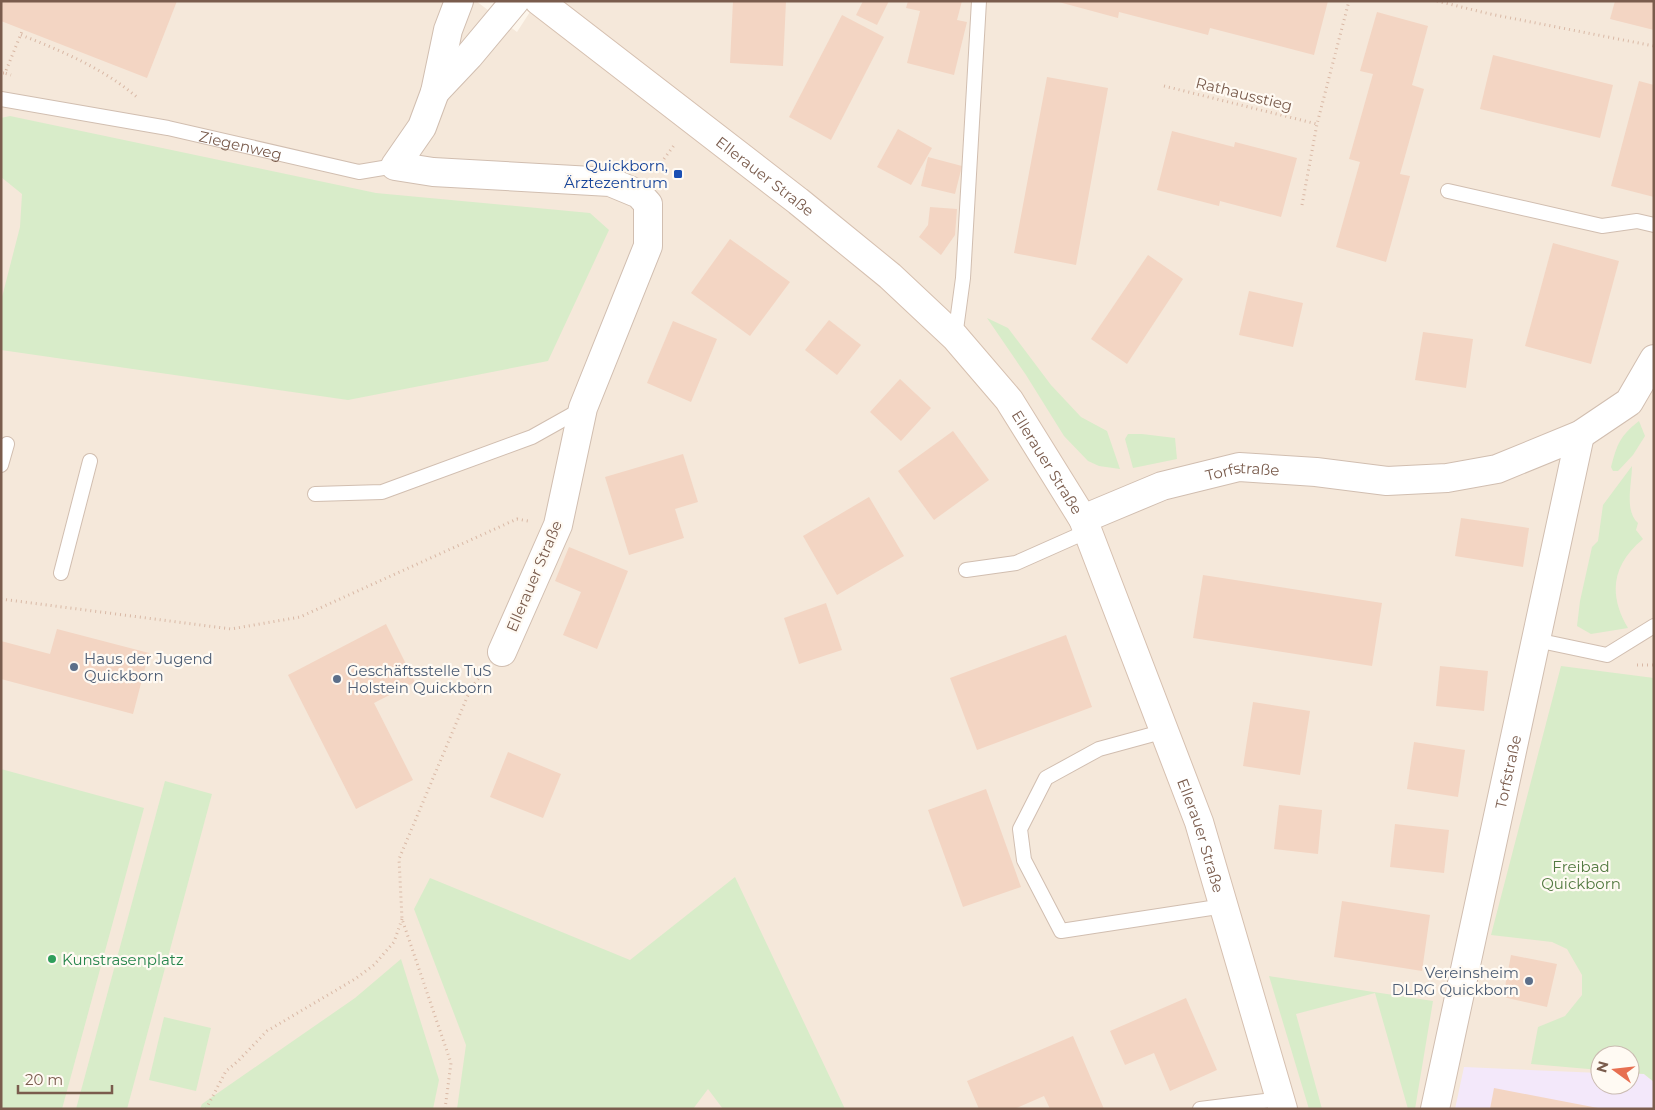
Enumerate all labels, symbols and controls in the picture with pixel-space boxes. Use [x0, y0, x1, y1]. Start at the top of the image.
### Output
street label: Rathausstieg [1194, 73, 1294, 115]
street label: Ziegenweg [197, 126, 284, 163]
street label: Ellerauer Straße [712, 132, 818, 220]
place label: Quickborn, Ärztezentrum [564, 156, 668, 192]
marker: Quickborn, Ärztezentrum [672, 168, 684, 180]
street label: Ellerauer Straße [1008, 406, 1087, 518]
street label: Torfstraße [1203, 457, 1280, 484]
street label: Ellerauer Straße [502, 517, 566, 635]
place label: Haus der Jugend Quickborn [84, 649, 213, 685]
marker: Haus der Jugend Quickborn [68, 661, 80, 673]
place label: Geschäftsstelle TuS Holstein Quickborn [347, 661, 493, 697]
marker: Geschäftsstelle TuS Holstein Quickborn [331, 673, 343, 685]
street label: Torfstraße [1490, 733, 1525, 810]
street label: Ellerauer Straße [1174, 775, 1229, 895]
park label: Freibad Quickborn [1541, 857, 1621, 893]
place label: Kunstrasenplatz [62, 950, 184, 969]
marker: Kunstrasenplatz [46, 953, 58, 965]
place label: Vereinsheim DLRG Quickborn [1392, 963, 1519, 999]
marker: Vereinsheim DLRG Quickborn [1523, 975, 1535, 987]
north arrow [1590, 1045, 1640, 1095]
text: N [1592, 1059, 1613, 1074]
scale bar [18, 1062, 111, 1094]
text: 20 m [25, 1070, 63, 1089]

